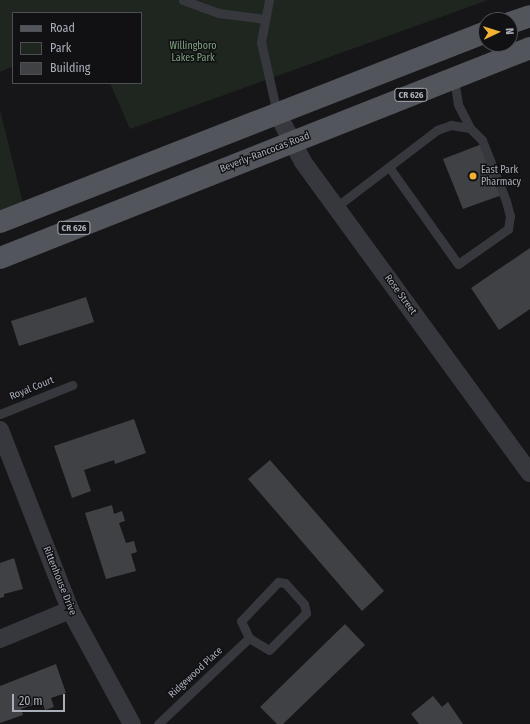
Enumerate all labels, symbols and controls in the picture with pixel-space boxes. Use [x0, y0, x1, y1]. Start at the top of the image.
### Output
legend [12, 12, 142, 84]
north arrow [478, 12, 518, 52]
text: Road [50, 21, 75, 35]
text: N [503, 27, 516, 35]
park label: Willingboro Lakes Park [170, 40, 216, 64]
text: Park [50, 41, 71, 55]
text: Building [50, 61, 90, 75]
road number: CR 626 [394, 88, 428, 102]
street label: Beverly-Rancocas Road [218, 130, 312, 176]
place label: East Park Pharmacy [481, 164, 521, 188]
marker: East Park Pharmacy [468, 171, 478, 181]
road number: CR 626 [57, 221, 91, 235]
street label: Rose Street [381, 273, 419, 317]
street label: Royal Court [8, 375, 56, 403]
street label: Rittenhouse Drive [40, 545, 78, 617]
street label: Ridgewood Place [167, 645, 225, 701]
scale bar [14, 686, 67, 712]
text: 20 m [19, 694, 43, 708]

